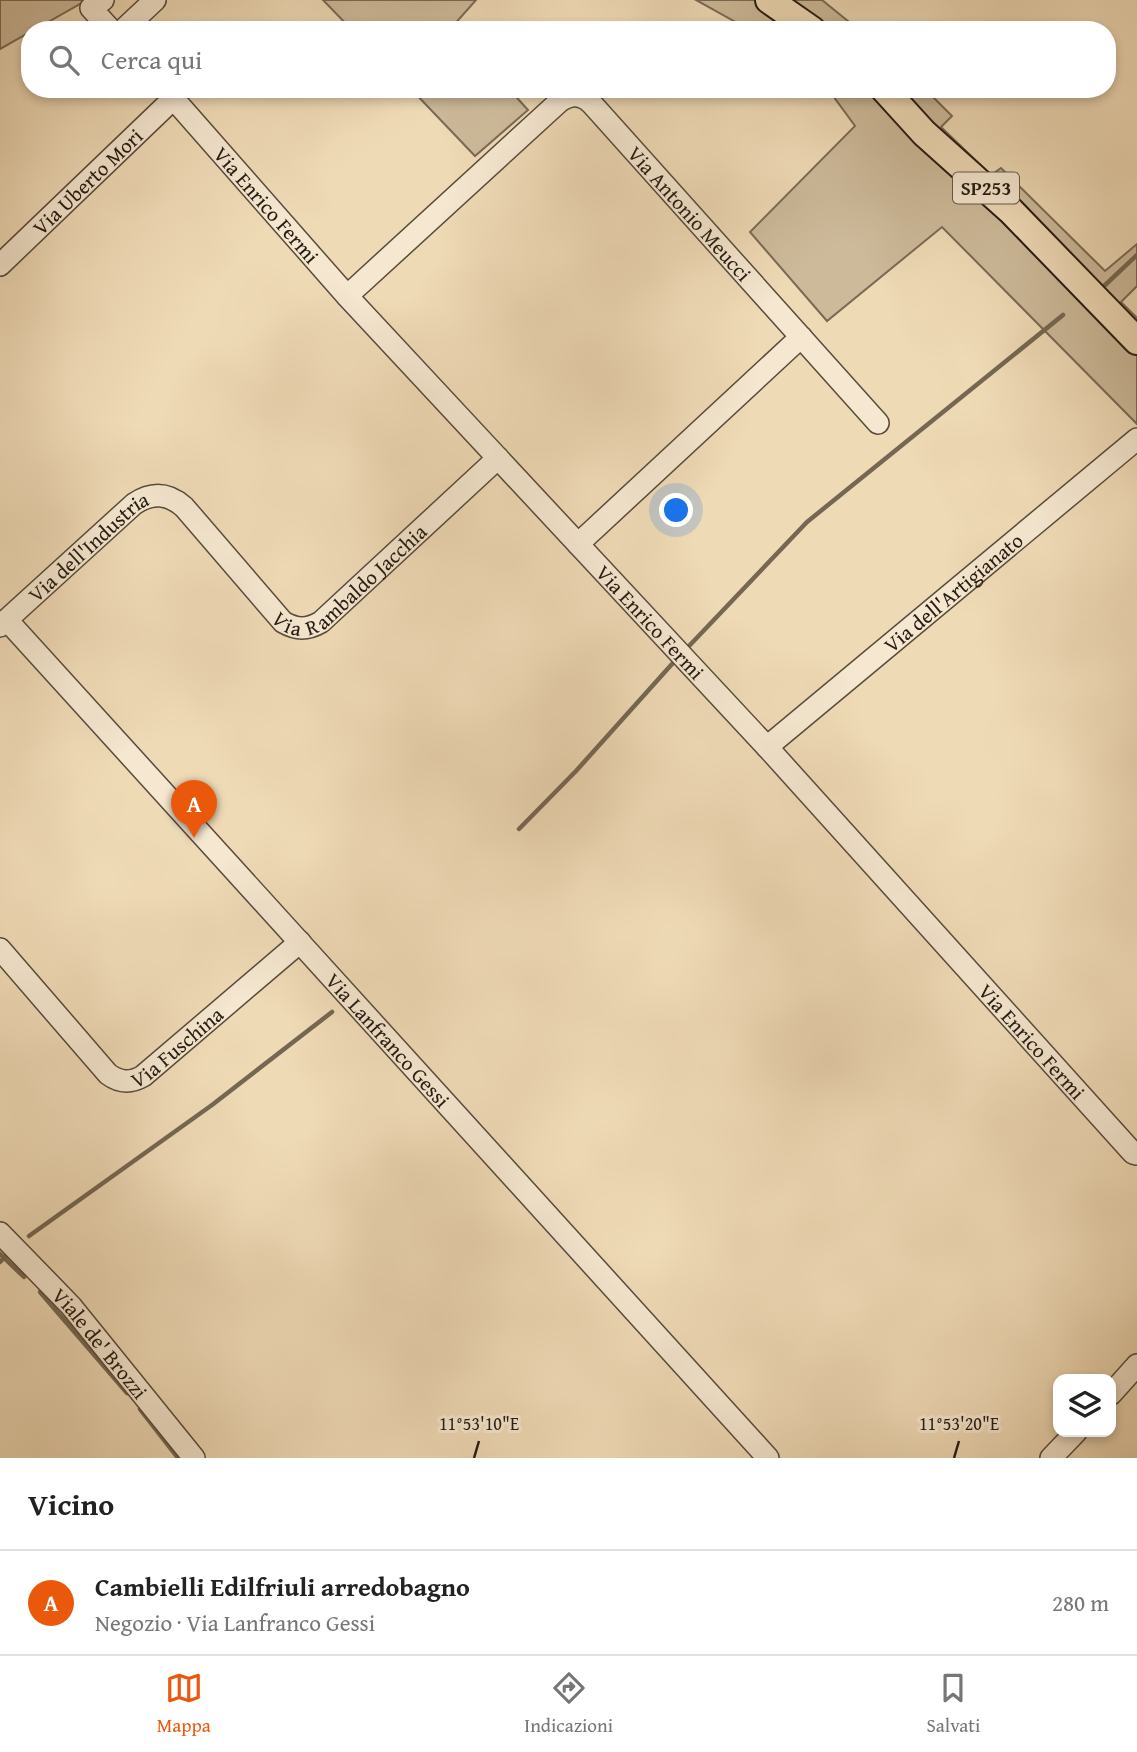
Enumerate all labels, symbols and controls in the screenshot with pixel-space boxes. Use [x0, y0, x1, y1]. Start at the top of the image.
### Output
search box [21, 21, 1116, 98]
text: Cerca qui [101, 40, 202, 79]
icon: search [45, 41, 83, 79]
street label: Via Uberto Mori [25, 121, 150, 242]
street label: Via Antonio Meucci [621, 138, 759, 288]
street label: Via Enrico Fermi [207, 139, 327, 270]
road number: SP253 [953, 172, 1019, 204]
street label: Via dell'Industria [21, 483, 153, 609]
your location [659, 493, 693, 527]
street label: Via Rambaldo Jacchia [265, 516, 433, 644]
street label: Via dell'Artigianato [876, 525, 1030, 660]
street label: Via Enrico Fermi [589, 558, 712, 686]
pin: A [171, 780, 217, 838]
street label: Via Lanfranco Gessi [319, 965, 458, 1114]
street label: Via Enrico Fermi [972, 976, 1093, 1106]
street label: Via Fuschina [126, 999, 230, 1095]
street label: Viale de' Brozzi [45, 1280, 156, 1405]
map controls [1053, 1374, 1116, 1437]
button: layers [1053, 1374, 1116, 1437]
text: 11°53'10"E [439, 1410, 519, 1437]
text: 11°53'20"E [919, 1410, 999, 1437]
text: Vicino [28, 1482, 114, 1526]
text: Cambielli Edilfriuli arredobagno [95, 1567, 470, 1606]
text: A [44, 1586, 58, 1619]
text: 280 m [1052, 1586, 1109, 1619]
text: Negozio · Via Lanfranco Gessi [95, 1606, 375, 1639]
tab: Mappa [157, 1669, 211, 1739]
tab: Indicazioni [524, 1669, 613, 1739]
tab: Salvati [927, 1669, 980, 1739]

